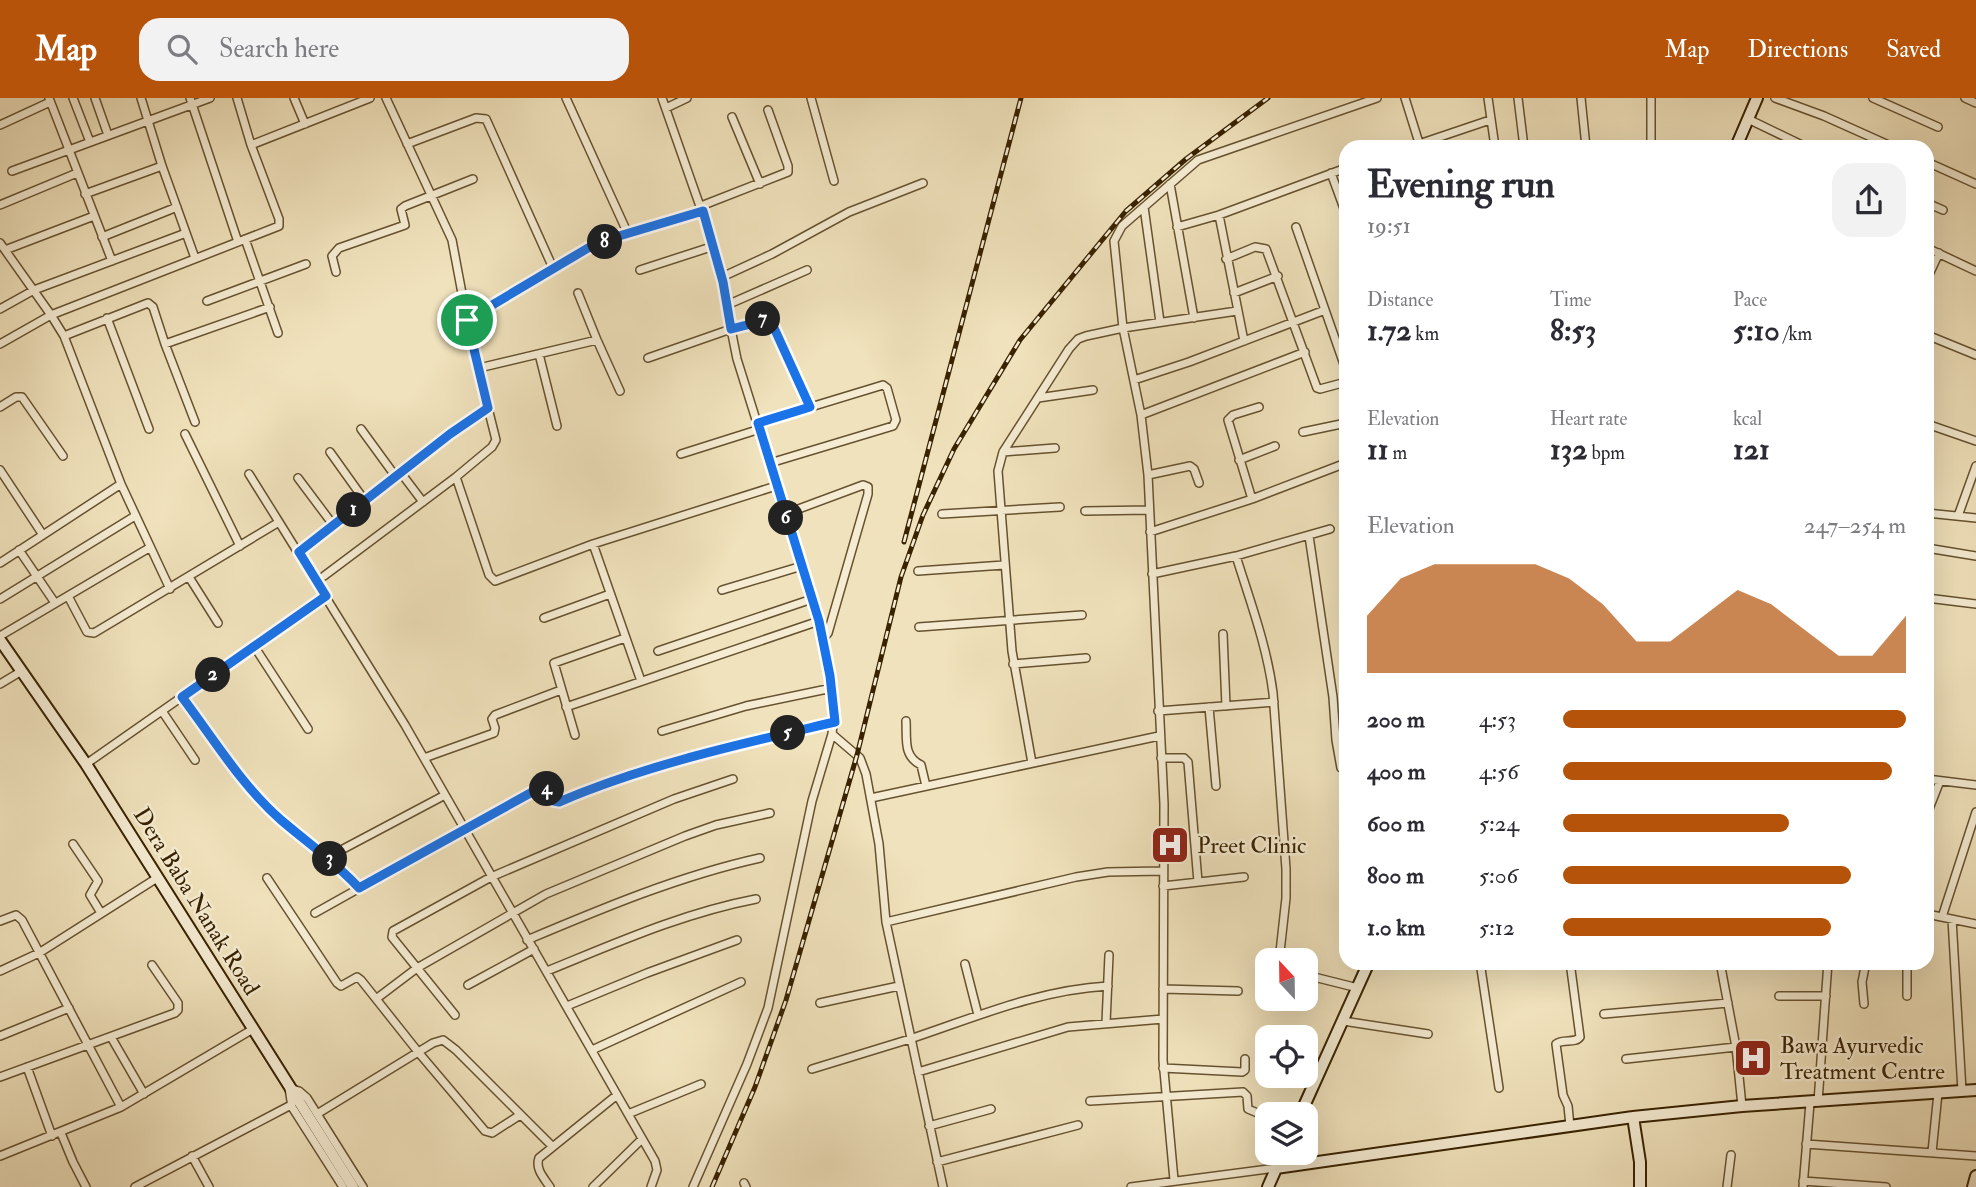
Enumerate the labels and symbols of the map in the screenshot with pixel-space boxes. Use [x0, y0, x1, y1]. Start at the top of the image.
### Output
pin: 8 [588, 225, 622, 260]
pin [437, 290, 497, 350]
pin: 7 [746, 302, 780, 336]
pin: 1 [336, 492, 372, 528]
pin: 6 [768, 500, 804, 536]
pin: 2 [196, 658, 230, 692]
pin: 5 [770, 716, 806, 750]
pin: 4 [530, 772, 564, 806]
street label: Dera Baba Nanak Road [127, 802, 266, 1001]
hospital icon: Preet Clinic [1149, 824, 1191, 866]
place label: Preet Clinic [1197, 831, 1306, 860]
pin: 3 [312, 842, 348, 876]
north arrow [1255, 948, 1318, 1012]
place label: Bawa Ayurvedic Treatment Centre [1780, 1031, 1945, 1086]
hospital icon: Bawa Ayurvedic Treatment Centre [1732, 1037, 1774, 1079]

